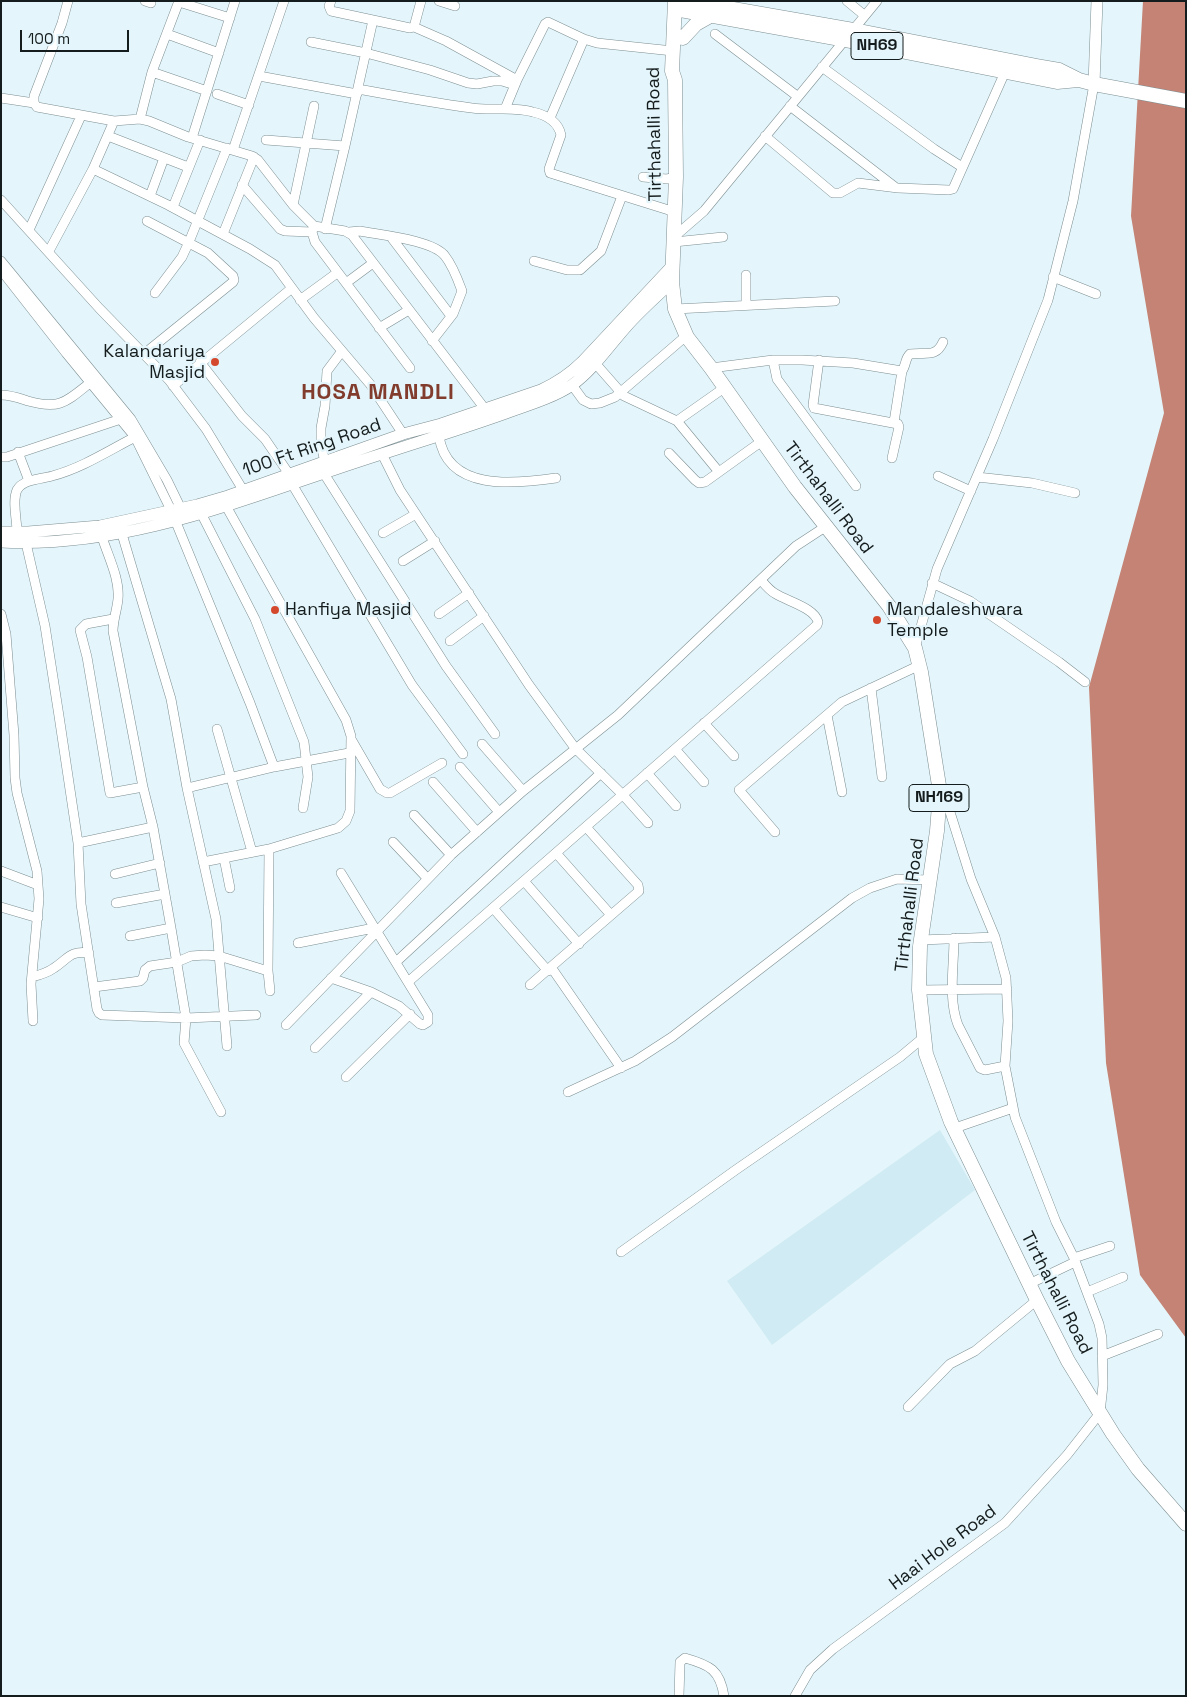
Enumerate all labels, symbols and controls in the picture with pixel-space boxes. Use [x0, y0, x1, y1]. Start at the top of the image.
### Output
scale bar [22, 20, 131, 52]
text: 100 m [28, 29, 70, 48]
road number: NH69 [851, 32, 903, 59]
street label: Tirthahalli Road [643, 66, 667, 202]
place label: Kalandariya Masjid [103, 341, 205, 384]
marker: Kalandariya Masjid [209, 356, 221, 368]
district label: HOSA MANDLI [300, 380, 456, 406]
street label: 100 Ft Ring Road [240, 414, 384, 482]
street label: Tirthahalli Road [779, 438, 877, 558]
place label: Hanfiya Masjid [285, 599, 412, 621]
place label: Mandaleshwara Temple [887, 599, 1023, 642]
marker: Hanfiya Masjid [269, 604, 281, 616]
marker: Mandaleshwara Temple [871, 614, 883, 626]
road number: NH169 [909, 784, 969, 811]
street label: Tirthahalli Road [891, 837, 929, 973]
street label: Tirthahalli Road [1016, 1228, 1096, 1358]
street label: Haai Hole Road [885, 1501, 1001, 1595]

